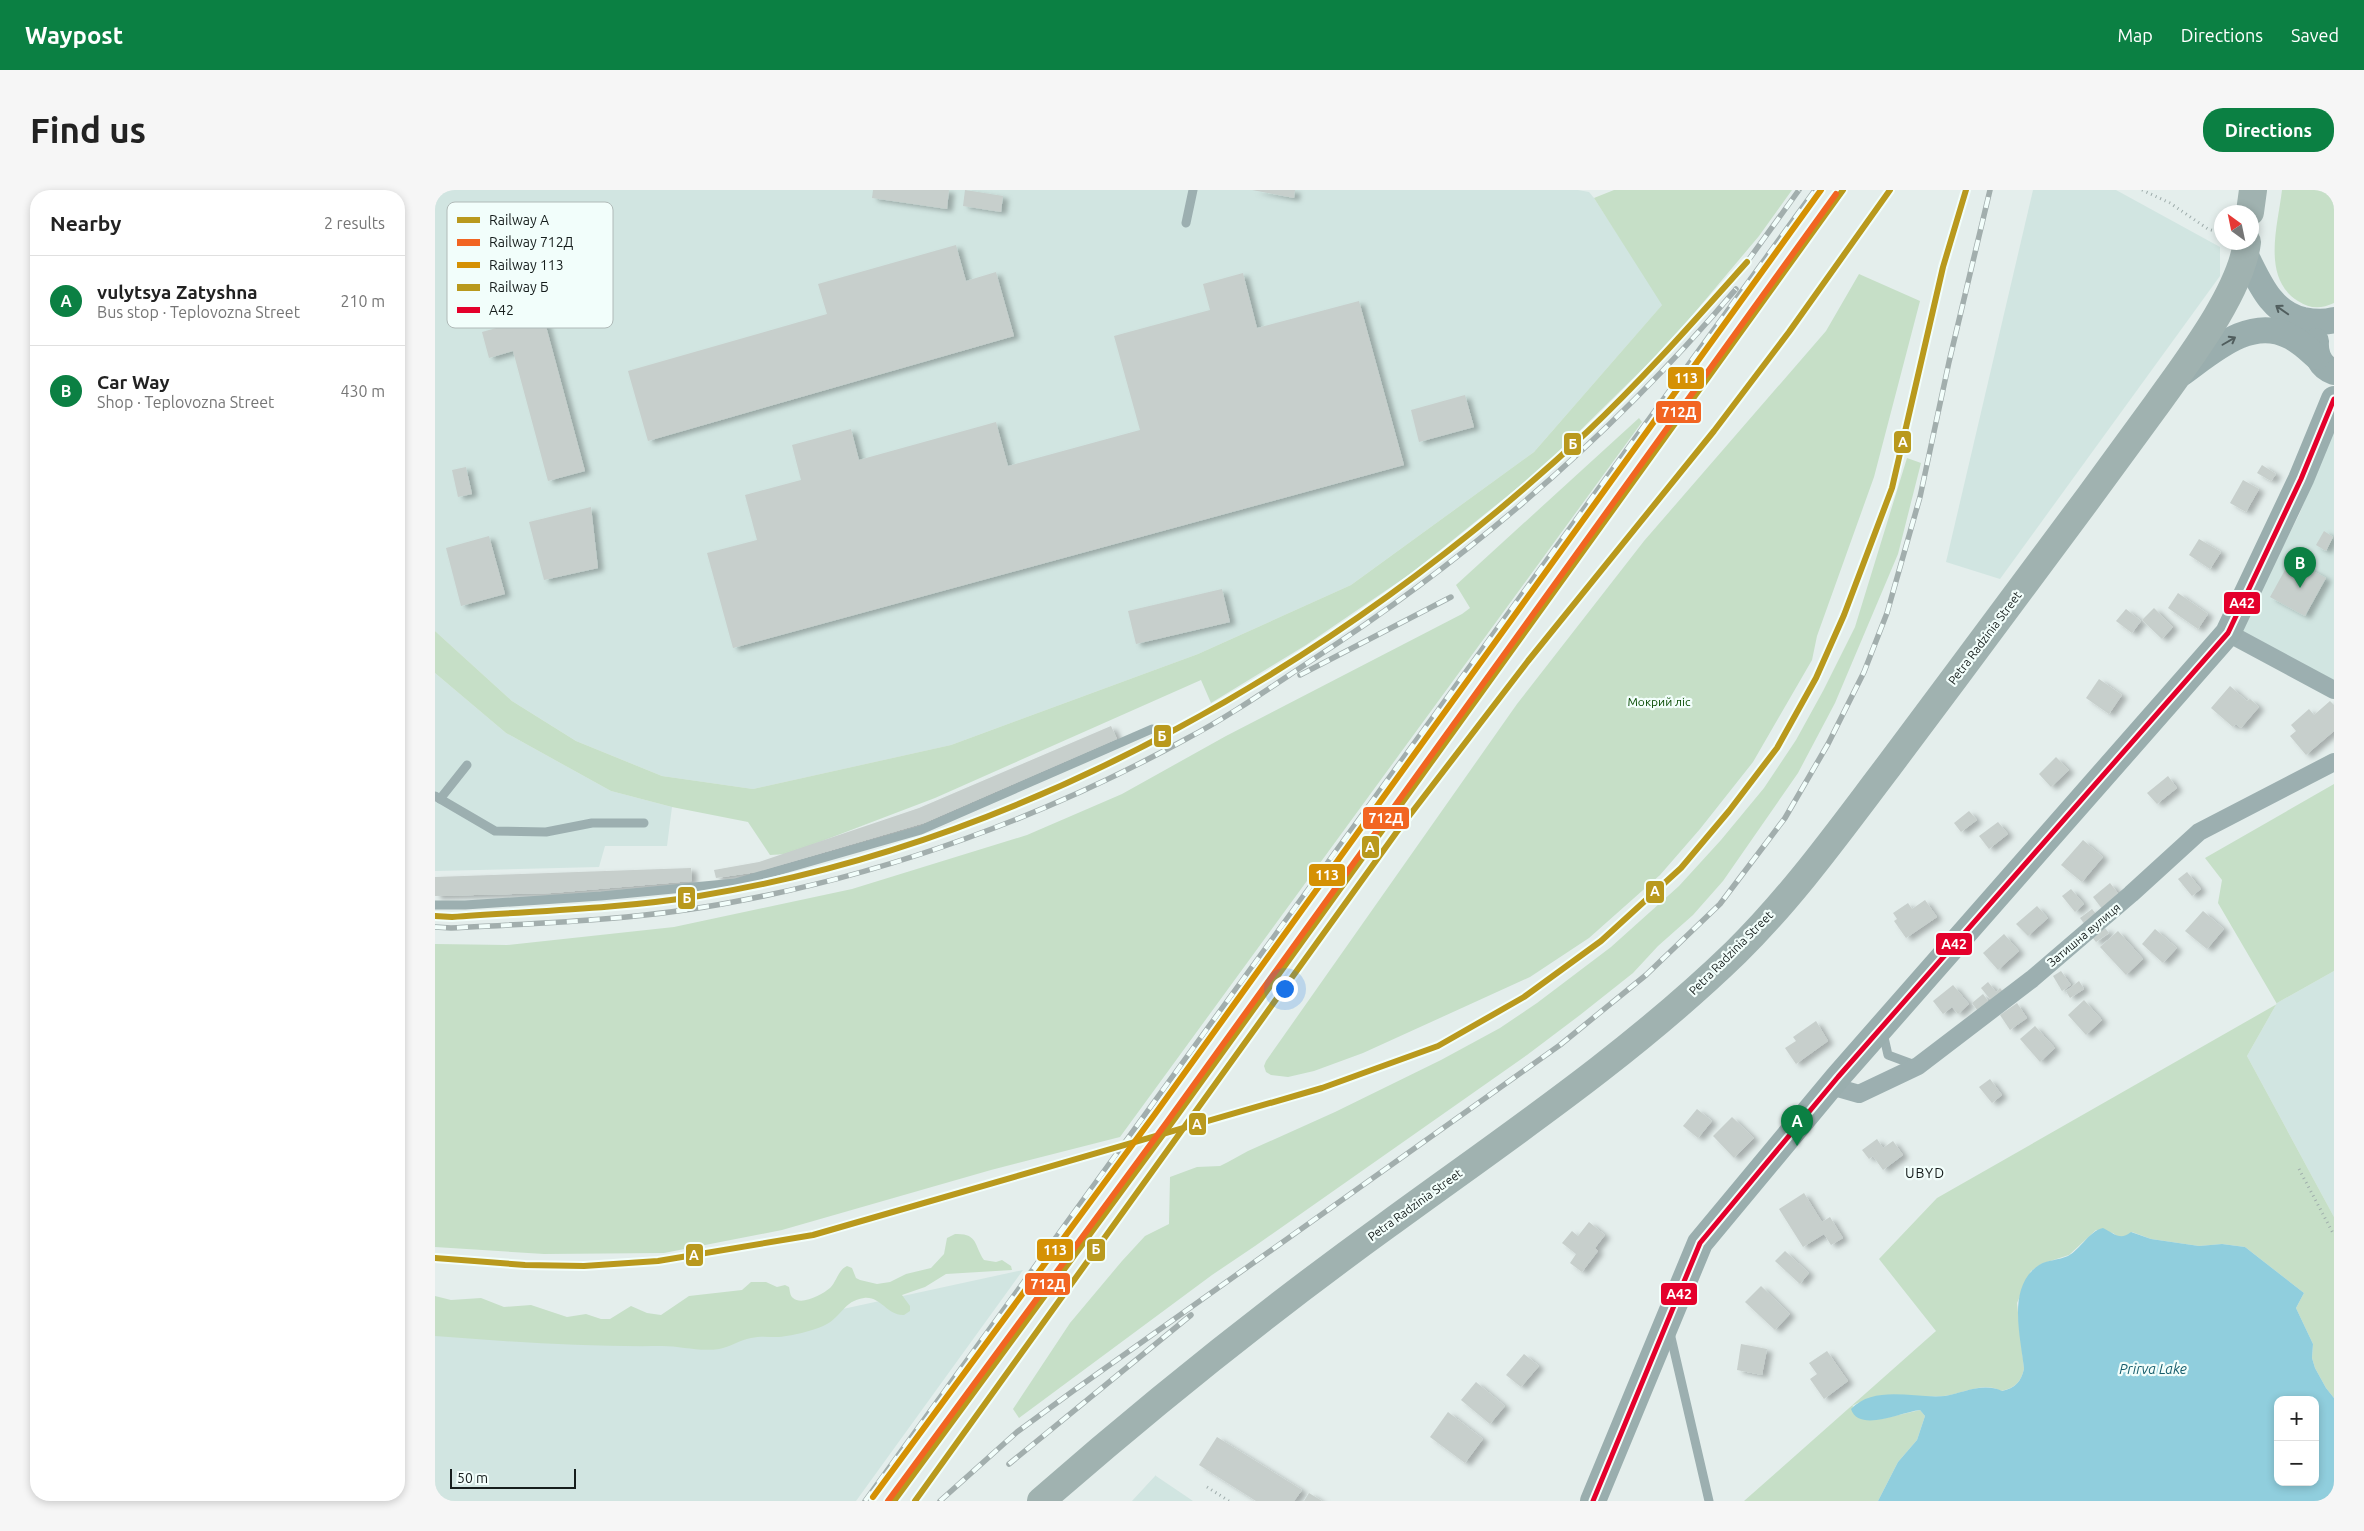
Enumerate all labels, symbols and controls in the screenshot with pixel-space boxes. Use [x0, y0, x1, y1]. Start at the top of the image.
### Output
text: Waypost [25, 22, 123, 49]
text: Map [2117, 25, 2153, 45]
text: Directions [2181, 25, 2263, 45]
text: Saved [2291, 25, 2339, 45]
button: Directions [2203, 108, 2334, 152]
text: Find us [30, 110, 146, 150]
legend [447, 202, 613, 328]
north arrow [2214, 205, 2259, 250]
text: Nearby [50, 211, 121, 235]
text: Railway A [489, 212, 549, 228]
text: 2 results [324, 214, 385, 232]
text: Railway 712Д [489, 234, 574, 250]
text: Railway 113 [489, 257, 564, 273]
text: Railway Б [489, 279, 549, 295]
text: vulytsya Zatyshna [97, 281, 258, 303]
text: A [60, 292, 72, 310]
text: 210 m [340, 292, 385, 310]
text: А42 [489, 302, 514, 318]
text: Bus stop · Teplovozna Street [97, 303, 300, 321]
one-way arrow [2275, 305, 2289, 315]
one-way arrow [2222, 336, 2236, 346]
line badge: 113 [1667, 366, 1705, 390]
text: 113 [1674, 370, 1698, 386]
text: Car Way [97, 371, 170, 393]
text: B [61, 382, 71, 400]
text: 430 m [340, 382, 385, 400]
text: Shop · Teplovozna Street [97, 393, 274, 411]
line badge: 712Д [1655, 400, 1702, 424]
text: 712Д [1662, 404, 1696, 420]
line badge: A [1893, 430, 1912, 454]
line badge: Б [1563, 432, 1582, 456]
text: A [1898, 434, 1908, 450]
text: Б [1569, 436, 1578, 452]
pin: B [2284, 547, 2316, 588]
street label: Petra Radzinia Street [1945, 588, 2024, 687]
line badge: А42 [2223, 591, 2261, 615]
text: А42 [2229, 595, 2255, 611]
park label: Мокрий ліс [1627, 695, 1691, 708]
line badge: Б [1153, 724, 1172, 748]
text: Б [1158, 728, 1167, 744]
line badge: 712Д [1362, 806, 1410, 830]
text: 712Д [1369, 810, 1403, 826]
line badge: A [1361, 835, 1380, 859]
text: A [1365, 839, 1375, 855]
line badge: 113 [1308, 863, 1346, 887]
text: 113 [1315, 867, 1339, 883]
line badge: A [1645, 880, 1665, 904]
text: A [1650, 883, 1660, 899]
line badge: Б [677, 886, 696, 910]
text: Б [683, 890, 692, 906]
street label: Затишна вулиця [2045, 900, 2123, 969]
street label: Petra Radzinia Street [1686, 908, 1775, 997]
line badge: А42 [1935, 932, 1973, 956]
text: А42 [1941, 936, 1967, 952]
your location [1272, 976, 1298, 1002]
pin: A [1781, 1105, 1813, 1146]
line badge: A [1188, 1112, 1207, 1136]
text: A [1192, 1116, 1202, 1132]
district label: UBYD [1905, 1165, 1945, 1181]
street label: Petra Radzinia Street [1365, 1166, 1464, 1243]
line badge: 113 [1036, 1238, 1074, 1262]
line badge: Б [1086, 1238, 1106, 1262]
text: Б [1092, 1241, 1101, 1257]
text: 113 [1043, 1242, 1067, 1258]
line badge: A [685, 1243, 704, 1267]
text: A [689, 1247, 699, 1263]
line badge: 712Д [1024, 1272, 1071, 1296]
text: 712Д [1031, 1276, 1065, 1292]
line badge: А42 [1660, 1282, 1698, 1306]
text: А42 [1666, 1286, 1692, 1302]
water label: Prirva Lake [2119, 1361, 2187, 1377]
map controls [2274, 1396, 2319, 1486]
button: + [2274, 1396, 2319, 1441]
button: − [2274, 1441, 2319, 1486]
scale bar [450, 1466, 576, 1489]
text: 50 m [457, 1470, 488, 1486]

